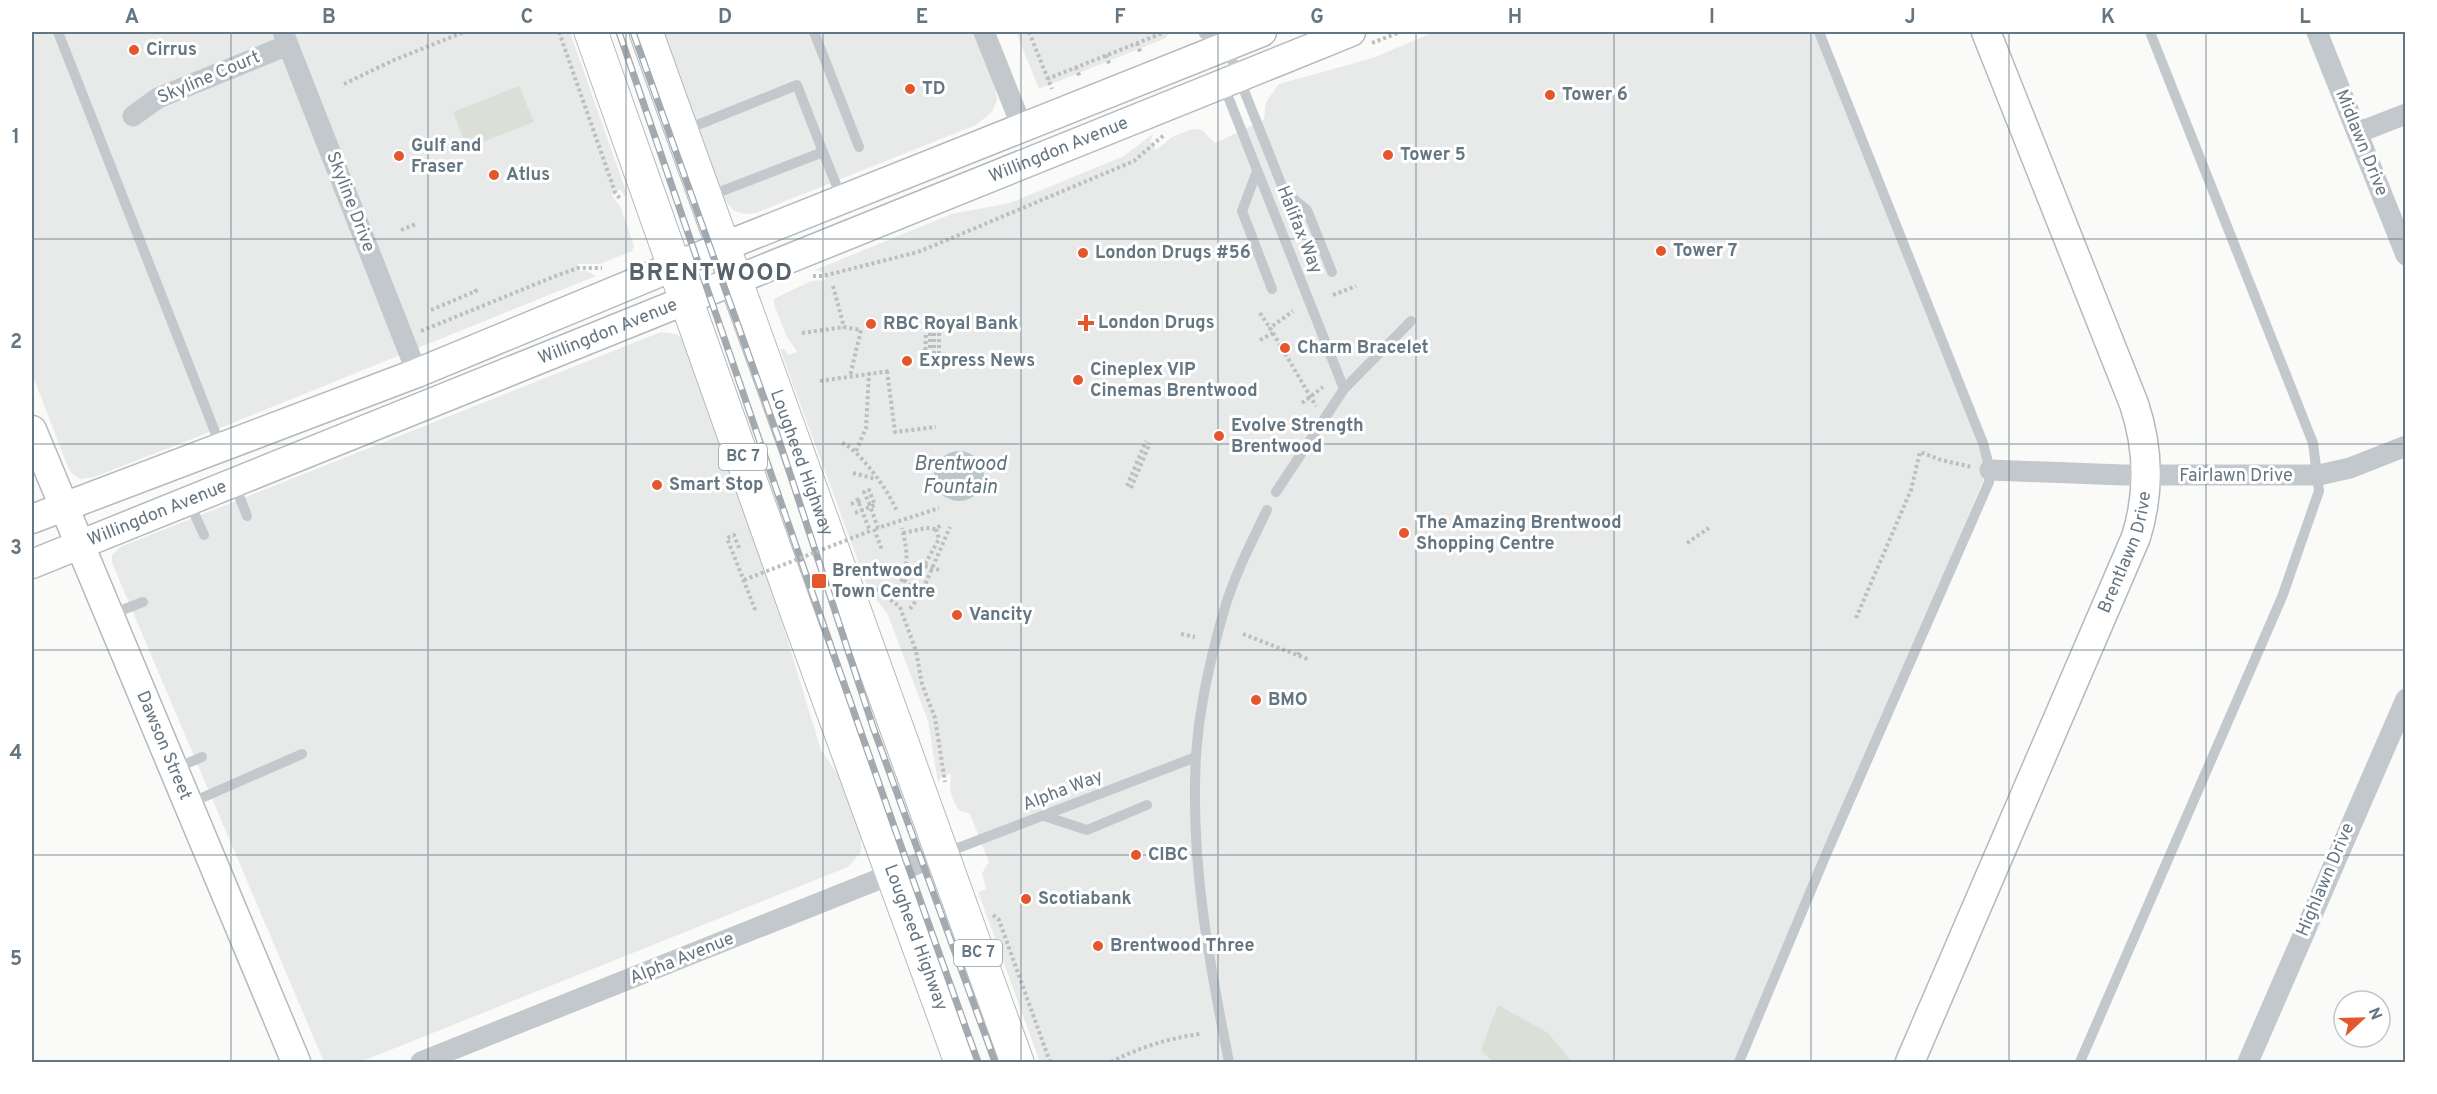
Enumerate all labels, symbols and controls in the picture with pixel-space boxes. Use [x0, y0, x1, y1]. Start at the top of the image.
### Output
text: A [125, 5, 139, 31]
text: B [322, 5, 336, 31]
text: C [521, 5, 533, 31]
text: D [718, 5, 732, 31]
text: E [916, 5, 928, 31]
text: F [1114, 5, 1126, 31]
text: G [1310, 5, 1324, 31]
text: H [1508, 5, 1522, 31]
text: I [1709, 5, 1715, 31]
text: J [1904, 5, 1916, 31]
text: K [2101, 5, 2115, 31]
text: L [2299, 5, 2311, 31]
place label: Cirrus [146, 39, 197, 62]
marker: Cirrus [127, 43, 141, 57]
street label: Skyline Court [154, 46, 264, 110]
place label: TD [922, 78, 946, 101]
marker: TD [903, 82, 917, 96]
place label: Tower 6 [1562, 84, 1628, 107]
street label: Midlawn Drive [2329, 86, 2393, 200]
marker: Tower 6 [1543, 88, 1557, 102]
street label: Willingdon Avenue [986, 112, 1132, 188]
text: 1 [12, 125, 20, 151]
place label: Gulf and Fraser [411, 135, 481, 179]
place label: Tower 5 [1400, 144, 1466, 167]
street label: Skyline Drive [320, 148, 380, 256]
marker: Tower 5 [1381, 148, 1395, 162]
marker: Gulf and Fraser [392, 149, 406, 163]
place label: Atlus [506, 164, 550, 187]
marker: Atlus [487, 168, 501, 182]
street label: Halifax Way [1271, 182, 1327, 278]
place label: Tower 7 [1673, 240, 1737, 263]
place label: London Drugs #56 [1095, 242, 1251, 265]
marker: Tower 7 [1654, 244, 1668, 258]
marker: London Drugs #56 [1076, 246, 1090, 260]
district label: BRENTWOOD [628, 259, 794, 289]
street label: Willingdon Avenue [535, 293, 681, 370]
place label: London Drugs [1098, 312, 1215, 335]
place label: RBC Royal Bank [883, 313, 1018, 336]
marker: London Drugs [1079, 316, 1093, 330]
marker: RBC Royal Bank [864, 317, 878, 331]
text: 2 [10, 330, 22, 356]
place label: Charm Bracelet [1297, 337, 1429, 360]
marker: Charm Bracelet [1278, 341, 1292, 355]
place label: Express News [919, 350, 1035, 373]
marker: Express News [900, 354, 914, 368]
place label: Cineplex VIP Cinemas Brentwood [1090, 359, 1258, 403]
marker: Cineplex VIP Cinemas Brentwood [1071, 373, 1085, 387]
street label: Lougheed Highway [764, 387, 838, 539]
place label: Evolve Strength Brentwood [1231, 415, 1364, 459]
marker: Evolve Strength Brentwood [1212, 429, 1226, 443]
road number: BC 7 [719, 444, 767, 470]
water label: Brentwood Fountain [914, 452, 1007, 501]
street label: Fairlawn Drive [2179, 465, 2293, 488]
place label: Smart Stop [669, 474, 763, 497]
street label: Willingdon Avenue [84, 475, 230, 552]
marker: Smart Stop [650, 478, 664, 492]
street label: Brentlawn Drive [2093, 490, 2157, 617]
place label: The Amazing Brentwood Shopping Centre [1416, 512, 1622, 556]
marker: The Amazing Brentwood Shopping Centre [1397, 526, 1411, 540]
text: 3 [10, 536, 22, 562]
place label: Brentwood Town Centre [832, 560, 935, 604]
marker: Brentwood Town Centre [810, 572, 828, 590]
place label: Vancity [969, 604, 1033, 627]
marker: Vancity [950, 608, 964, 622]
street label: Dawson Street [131, 688, 197, 804]
place label: BMO [1268, 689, 1308, 712]
marker: BMO [1249, 693, 1263, 707]
text: 4 [10, 741, 22, 767]
street label: Alpha Way [1020, 765, 1106, 817]
street label: Highlawn Drive [2292, 820, 2360, 940]
place label: CIBC [1148, 844, 1188, 867]
marker: CIBC [1129, 848, 1143, 862]
street label: Lougheed Highway [878, 861, 953, 1014]
place label: Scotiabank [1038, 888, 1132, 911]
marker: Scotiabank [1019, 892, 1033, 906]
street label: Alpha Avenue [626, 928, 738, 990]
place label: Brentwood Three [1110, 935, 1255, 958]
marker: Brentwood Three [1091, 939, 1105, 953]
road number: BC 7 [954, 940, 1002, 966]
text: 5 [10, 947, 22, 973]
north arrow [2332, 989, 2392, 1049]
text: N [2363, 1005, 2385, 1023]

